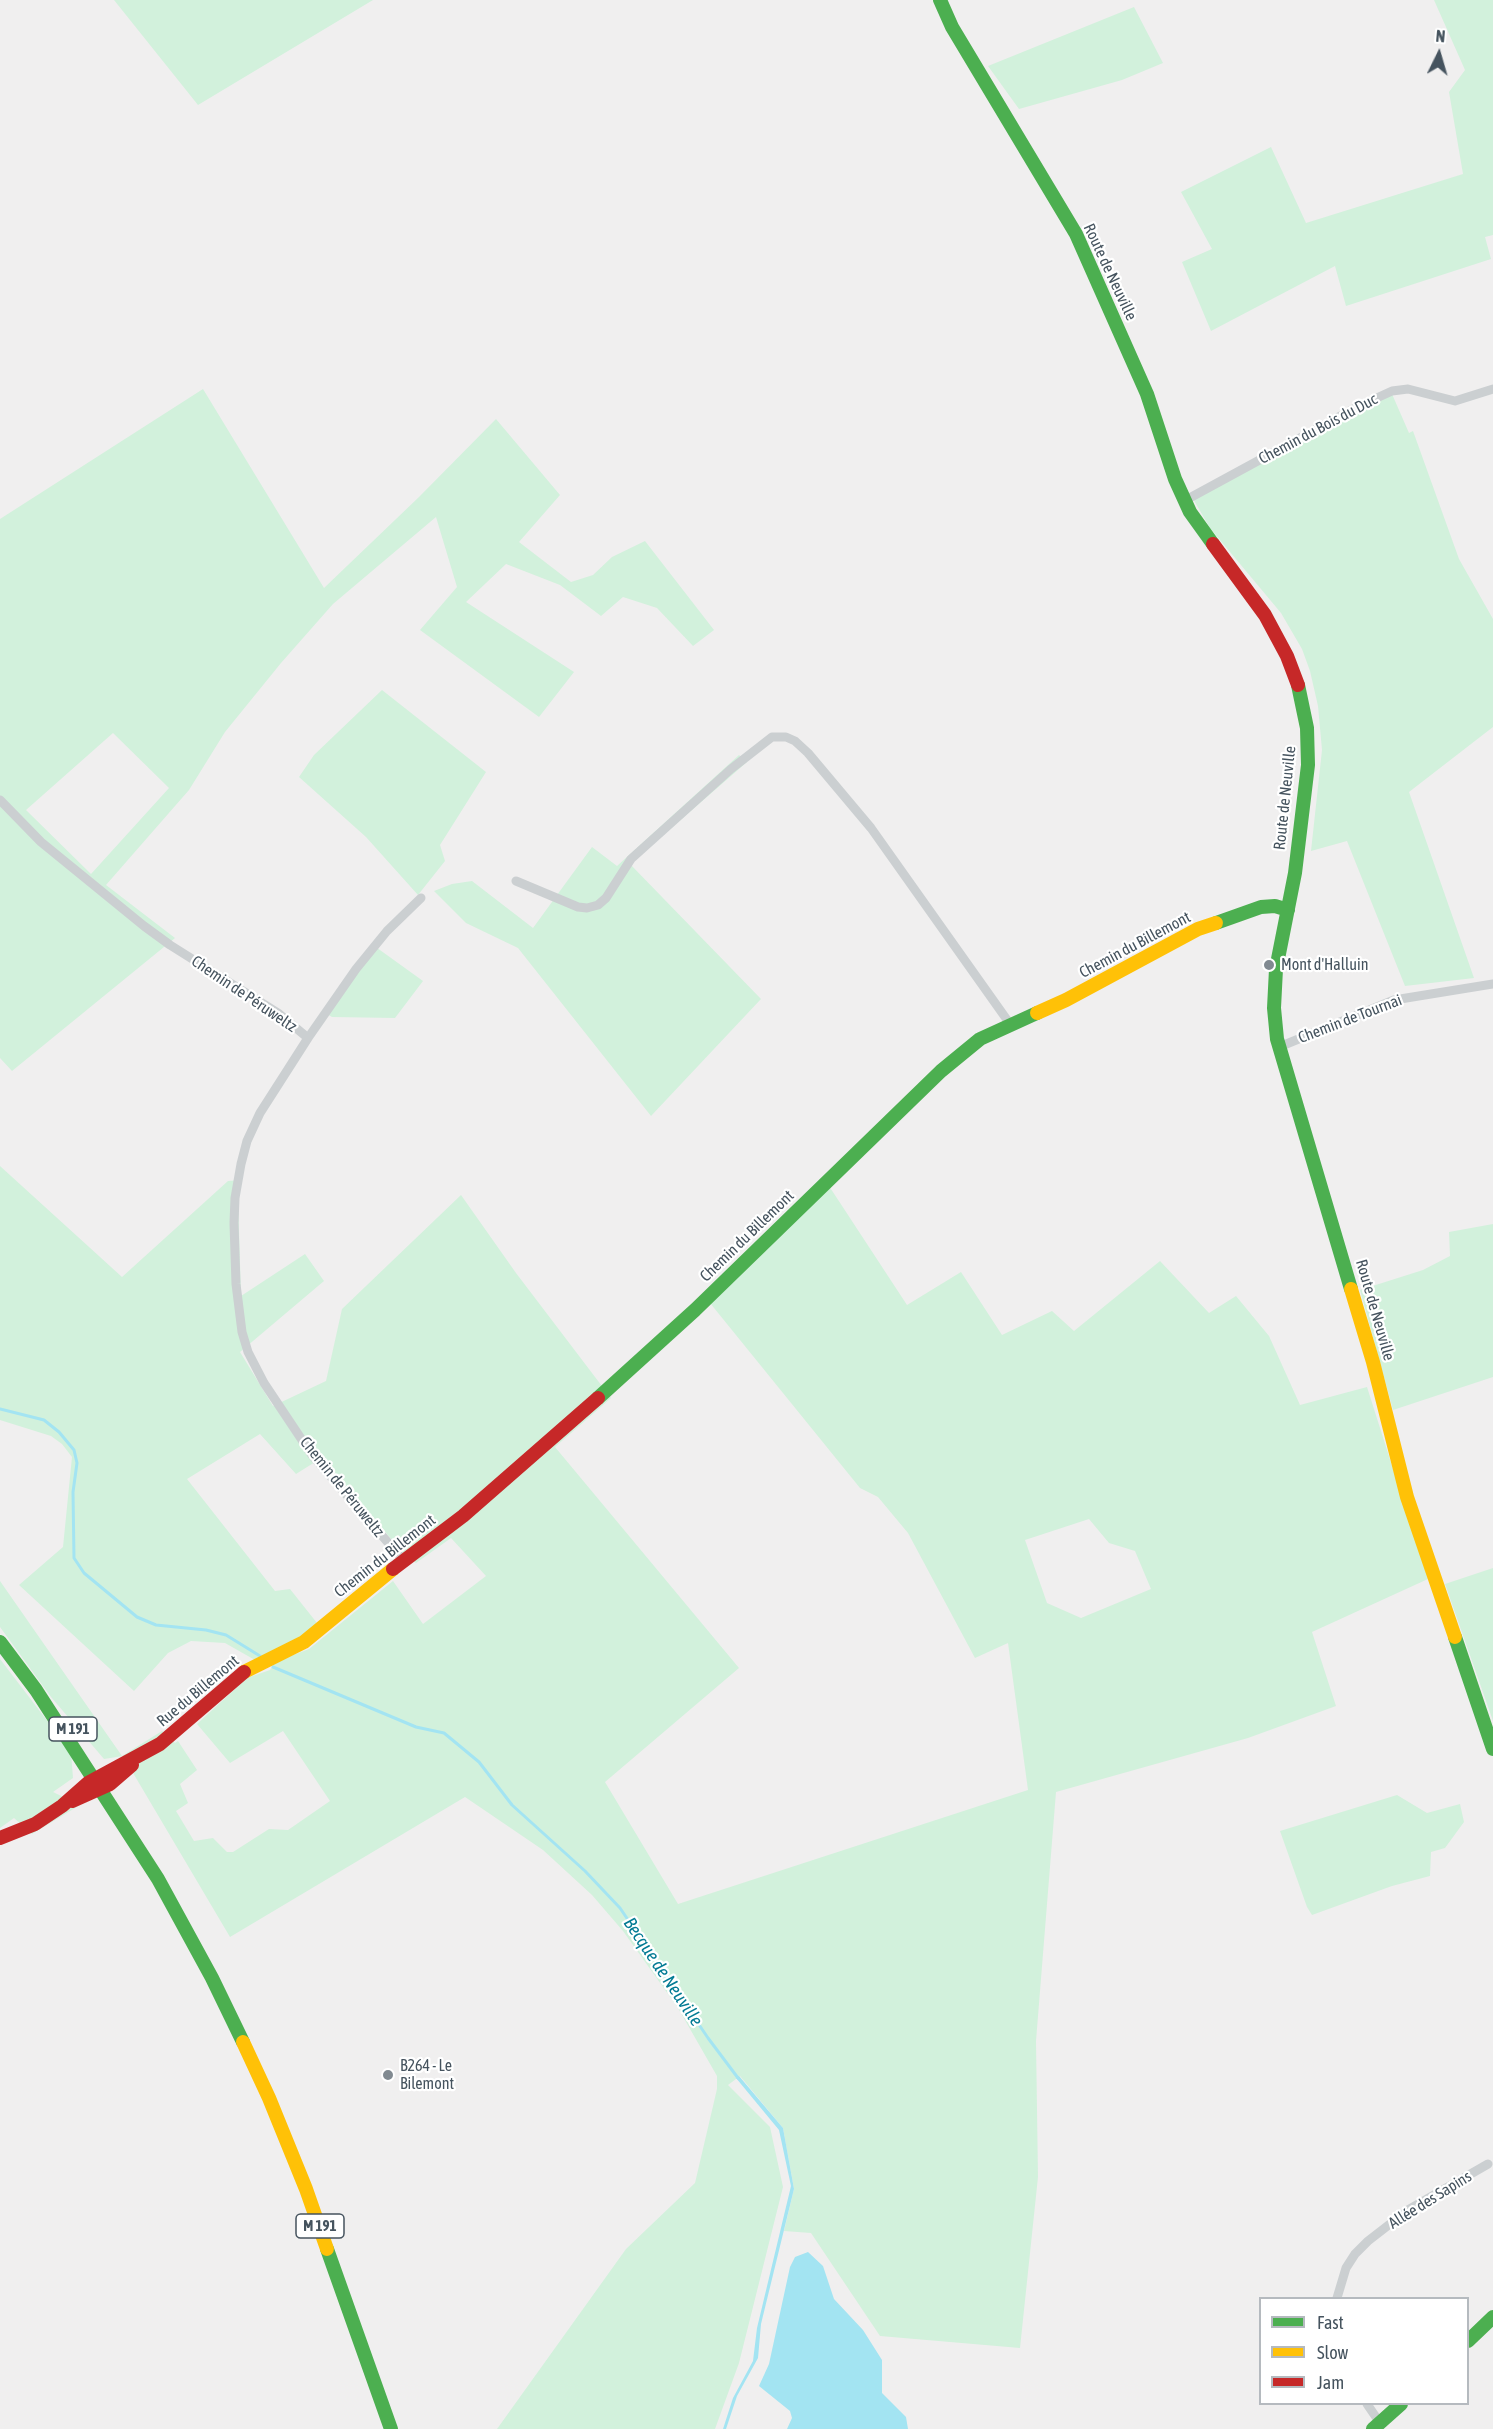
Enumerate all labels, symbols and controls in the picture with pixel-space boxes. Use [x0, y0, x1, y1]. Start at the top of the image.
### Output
north arrow [1409, 24, 1469, 84]
text: N [1435, 27, 1446, 45]
street label: Route de Neuville [1079, 221, 1141, 323]
street label: Chemin du Bois du Duc [1255, 390, 1381, 468]
street label: Route de Neuville [1270, 745, 1300, 851]
street label: Chemin du Billemont [1076, 908, 1194, 982]
street label: Chemin de Péruweltz [188, 952, 300, 1036]
place label: Mont d'Halluin [1281, 955, 1368, 975]
marker: Mont d'Halluin [1262, 958, 1276, 972]
street label: Chemin de Tournai [1296, 990, 1404, 1048]
street label: Chemin du Billemont [696, 1186, 798, 1286]
street label: Route de Neuville [1351, 1257, 1399, 1363]
street label: Chemin de Péruweltz [296, 1433, 388, 1541]
street label: Chemin du Billemont [331, 1511, 439, 1601]
street label: Rue du Billemont [153, 1651, 243, 1731]
road number: M 191 [49, 1717, 97, 1741]
water label: Becque de Neuville [619, 1914, 707, 2030]
place label: B264 - Le Bilemont [400, 2056, 454, 2094]
marker: B264 - Le Bilemont [381, 2068, 395, 2082]
street label: Allée des Sapins [1385, 2167, 1475, 2233]
road number: M 191 [296, 2214, 344, 2238]
legend [1259, 2297, 1469, 2405]
text: Fast [1317, 2312, 1344, 2333]
text: Slow [1317, 2342, 1348, 2363]
text: Jam [1317, 2372, 1344, 2393]

